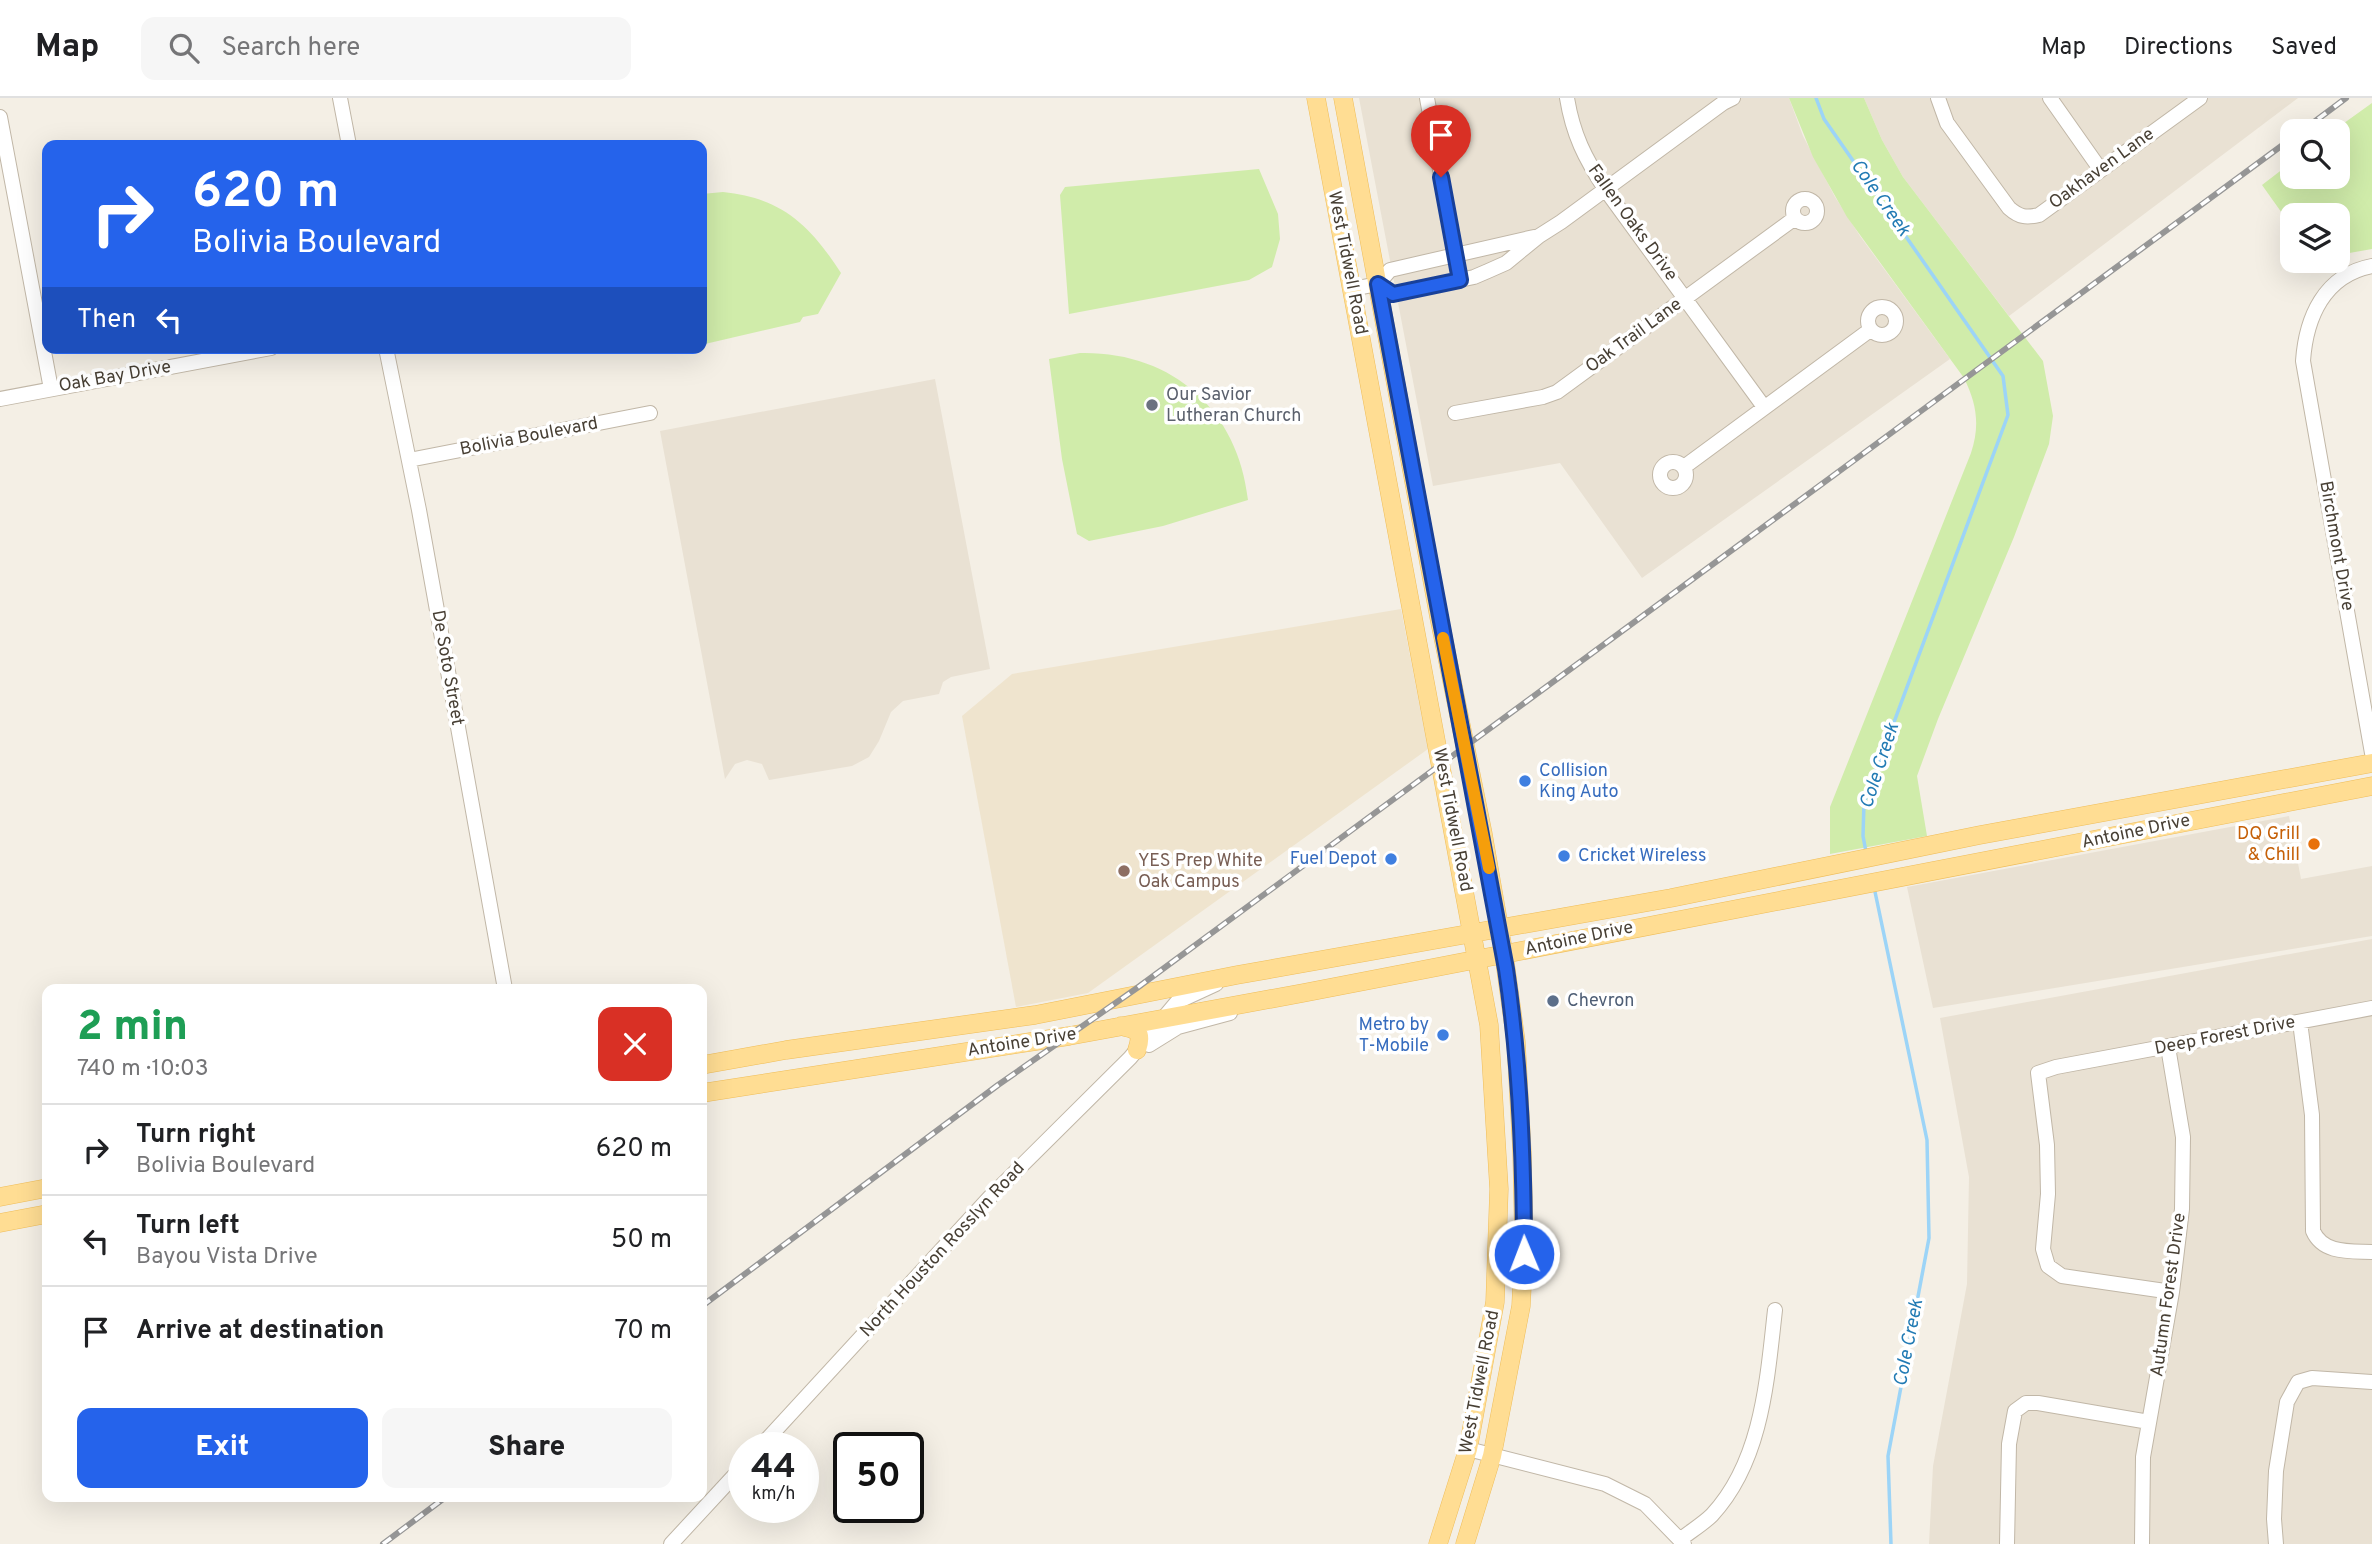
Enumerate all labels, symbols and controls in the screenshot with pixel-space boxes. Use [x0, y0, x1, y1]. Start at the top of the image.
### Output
search box [141, 17, 631, 80]
text: Map [35, 27, 99, 69]
icon: search [165, 29, 203, 67]
text: Search here [221, 32, 360, 65]
text: Map [2041, 33, 2086, 63]
text: Directions [2124, 33, 2233, 63]
text: Saved [2271, 33, 2337, 63]
pin [1411, 105, 1471, 177]
icon: arrive [1422, 116, 1460, 154]
map controls [2280, 119, 2350, 273]
button: search [2280, 119, 2350, 189]
street label: Oakhaven Lane [2045, 123, 2159, 215]
water label: Cole Creek [1845, 155, 1915, 241]
street label: Fallen Oaks Drive [1582, 160, 1682, 286]
text: 620 m [192, 163, 339, 225]
icon: right [77, 168, 168, 259]
street label: West Tidwell Road [1322, 189, 1372, 337]
button: layers [2280, 203, 2350, 273]
text: Bolivia Boulevard [192, 224, 441, 264]
street label: Oak Trail Lane [1581, 293, 1687, 379]
icon: left [150, 301, 188, 339]
text: Then [77, 304, 136, 337]
street label: Oak Bay Drive [57, 356, 173, 398]
place label: Our Savior Lutheran Church [1166, 384, 1301, 428]
marker: Our Savior Lutheran Church [1144, 397, 1160, 413]
street label: Bolivia Boulevard [458, 412, 600, 462]
street label: Birchmont Drive [2313, 479, 2359, 613]
street label: De Soto Street [426, 608, 468, 728]
water label: Cole Creek [1855, 720, 1905, 812]
street label: West Tidwell Road [1427, 746, 1477, 894]
place label: Collision King Auto [1539, 760, 1618, 804]
marker: Collision King Auto [1517, 773, 1533, 789]
street label: Antoine Drive [2080, 809, 2192, 855]
place label: DQ Grill & Chill [2237, 823, 2300, 867]
marker: DQ Grill & Chill [2306, 836, 2322, 852]
place label: Cricket Wireless [1578, 845, 1706, 868]
place label: Fuel Depot [1290, 848, 1377, 871]
marker: Cricket Wireless [1556, 848, 1572, 864]
place label: YES Prep White Oak Campus [1138, 850, 1263, 894]
marker: Fuel Depot [1383, 851, 1399, 867]
marker: YES Prep White Oak Campus [1116, 863, 1132, 879]
street label: Antoine Drive [1523, 916, 1635, 962]
place label: Chevron [1567, 990, 1634, 1013]
marker: Chevron [1545, 993, 1561, 1009]
text: 2 min [77, 1002, 188, 1055]
button: close [598, 1007, 672, 1081]
street label: Deep Forest Drive [2153, 1011, 2297, 1061]
place label: Metro by T-Mobile [1359, 1014, 1429, 1058]
street label: Antoine Drive [966, 1023, 1078, 1063]
marker: Metro by T-Mobile [1435, 1027, 1451, 1043]
text: 740 m · 10:03 [77, 1055, 209, 1084]
text: Turn right [136, 1119, 256, 1152]
icon: right [77, 1131, 115, 1169]
text: 620 m [596, 1133, 672, 1166]
text: Bolivia Boulevard [136, 1152, 315, 1181]
street label: North Houston Rosslyn Road [856, 1157, 1030, 1343]
text: Turn left [136, 1210, 240, 1243]
street label: Autumn Forest Drive [2146, 1212, 2192, 1378]
position arrow [1487, 1217, 1561, 1291]
icon: left [77, 1222, 115, 1260]
text: 50 m [611, 1224, 672, 1257]
text: Bayou Vista Drive [136, 1243, 318, 1272]
water label: Cole Creek [1889, 1297, 1929, 1389]
street label: West Tidwell Road [1455, 1308, 1505, 1456]
icon: arrive [77, 1313, 115, 1351]
text: Arrive at destination [136, 1315, 384, 1348]
text: 70 m [614, 1315, 672, 1348]
button: Exit [77, 1408, 368, 1488]
button: Share [382, 1408, 672, 1488]
speed limit sign: 50 [833, 1432, 924, 1523]
text: 44 [751, 1446, 796, 1490]
text: km/h [752, 1483, 795, 1506]

